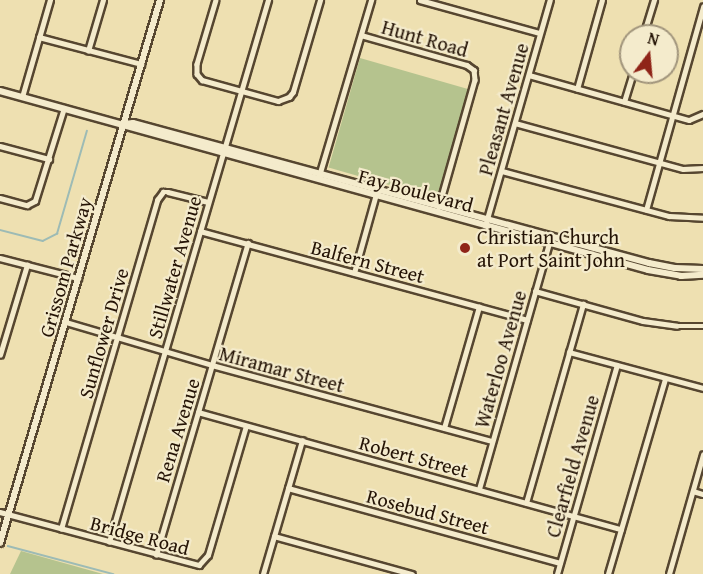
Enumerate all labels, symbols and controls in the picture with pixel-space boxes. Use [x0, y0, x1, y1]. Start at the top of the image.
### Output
street label: Hunt Road [379, 14, 471, 62]
north arrow [619, 24, 679, 84]
text: N [645, 26, 662, 52]
street label: Pleasant Avenue [473, 40, 533, 178]
street label: Fay Boulevard [356, 163, 476, 217]
street label: Stillwater Avenue [142, 193, 206, 341]
street label: Grissom Parkway [34, 194, 96, 340]
place label: Christian Church at Port Saint John [477, 225, 625, 272]
street label: Balfern Street [309, 234, 427, 288]
marker: Christian Church at Port Saint John [458, 241, 472, 255]
street label: Sunflower Drive [73, 265, 133, 401]
street label: Waterloo Avenue [469, 287, 531, 431]
street label: Miramar Street [217, 341, 347, 397]
street label: Rena Avenue [150, 375, 204, 485]
street label: Clearfield Avenue [540, 392, 604, 540]
street label: Robert Street [357, 430, 471, 482]
street label: Rosebud Street [364, 483, 492, 539]
street label: Bridge Road [88, 510, 192, 560]

